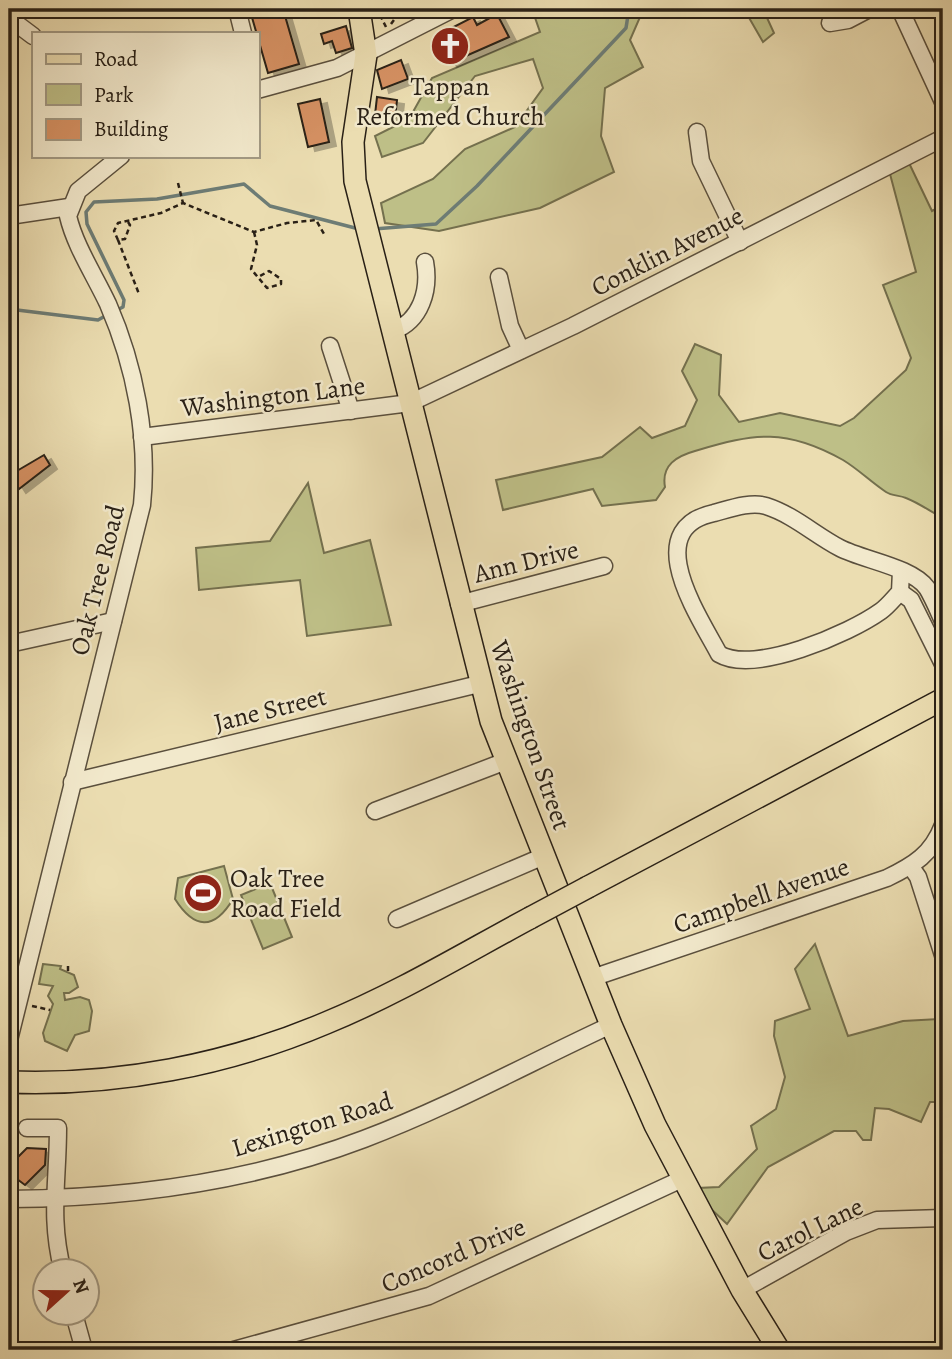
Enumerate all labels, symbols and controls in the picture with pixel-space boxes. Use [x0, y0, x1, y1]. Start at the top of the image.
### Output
church icon: Tappan Reformed Church [429, 25, 471, 67]
legend [32, 32, 259, 158]
text: Road [94, 45, 138, 73]
place label: Tappan Reformed Church [356, 69, 545, 134]
text: Park [94, 81, 134, 109]
text: Building [94, 115, 169, 143]
street label: Conklin Avenue [585, 198, 749, 305]
street label: Washington Lane [178, 368, 367, 425]
street label: Oak Tree Road [62, 501, 133, 659]
street label: Ann Drive [469, 532, 582, 592]
street label: Washington Street [481, 635, 579, 835]
street label: Jane Street [210, 679, 330, 740]
street label: Campbell Avenue [669, 849, 854, 942]
place label: Oak Tree Road Field [230, 861, 341, 926]
sports icon: Oak Tree Road Field [182, 872, 224, 914]
street label: Lexington Road [227, 1083, 397, 1166]
street label: Carol Lane [751, 1189, 869, 1270]
street label: Concord Drive [376, 1209, 531, 1302]
north arrow [32, 1258, 102, 1328]
text: N [66, 1275, 96, 1298]

